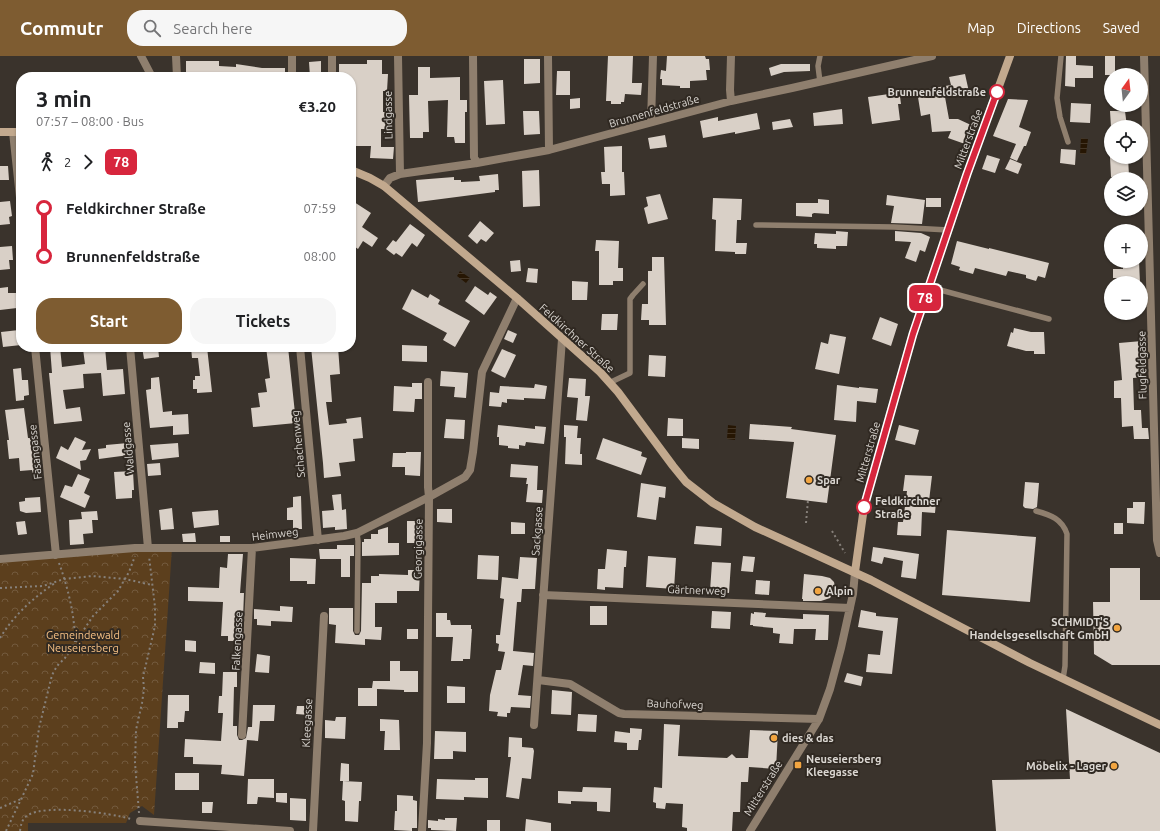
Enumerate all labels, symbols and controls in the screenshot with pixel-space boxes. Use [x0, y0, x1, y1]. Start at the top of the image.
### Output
search box [127, 10, 407, 46]
text: Commutr [20, 17, 103, 39]
icon: search [141, 17, 163, 39]
text: Search here [173, 20, 253, 37]
text: Map [967, 20, 995, 36]
text: Directions [1017, 20, 1081, 36]
text: Saved [1103, 20, 1140, 36]
north arrow [1104, 68, 1148, 112]
map controls [1104, 68, 1148, 320]
marker: Brunnenfeldstraße [989, 84, 1005, 100]
text: 3 min [36, 86, 92, 111]
place label: Brunnenfeldstraße [888, 86, 986, 98]
street label: Lindgasse [382, 91, 394, 139]
street label: Brunnenfeldstraße [607, 92, 701, 130]
text: €3.20 [298, 98, 336, 115]
street label: Mitterstraße [952, 107, 984, 171]
text: 07:57 – 08:00 · Bus [36, 114, 144, 128]
button: locate [1104, 120, 1148, 164]
icon: walk [36, 151, 58, 173]
icon: forward [77, 151, 99, 173]
text: 78 [113, 154, 129, 170]
text: 2 [64, 155, 71, 169]
button: layers [1104, 172, 1148, 216]
text: Feldkirchner Straße [66, 200, 206, 217]
text: 07:59 [303, 201, 336, 215]
button: + [1104, 224, 1148, 268]
text: Brunnenfeldstraße [66, 248, 200, 265]
text: 08:00 [303, 249, 336, 263]
button: − [1104, 276, 1148, 320]
line badge: 78 [907, 285, 943, 311]
text: 78 [917, 290, 933, 306]
button: Start [36, 298, 182, 344]
button: Tickets [190, 298, 336, 344]
street label: Feldkirchner Straße [537, 301, 617, 375]
street label: Flugfeldgasse [1135, 331, 1149, 399]
street label: Schachenweg [289, 410, 307, 478]
street label: Mitterstraße [854, 420, 882, 484]
street label: Waldgasse [120, 421, 136, 475]
street label: Fasangasse [26, 424, 44, 480]
place label: Spar [817, 474, 841, 486]
marker: Spar [804, 475, 814, 485]
place label: Feldkirchner Straße [875, 495, 941, 520]
marker: Feldkirchner Straße [856, 499, 872, 515]
street label: Sackgasse [529, 506, 545, 556]
street label: Georgigasse [411, 519, 425, 579]
street label: Heimweg [251, 525, 299, 543]
street label: Gärtnerweg [667, 583, 727, 597]
place label: Alpin [826, 585, 853, 597]
marker: Alpin [813, 586, 823, 596]
street label: Falkengasse [229, 611, 245, 671]
place label: SCHMIDT'S Handelsgesellschaft GmbH [970, 616, 1109, 641]
marker: SCHMIDT'S Handelsgesellschaft GmbH [1112, 623, 1122, 633]
park label: Gemeindewald Neuseiersberg [46, 629, 120, 654]
street label: Bauhofweg [646, 697, 704, 711]
street label: Kleegasse [300, 698, 314, 748]
place label: dies & das [782, 732, 834, 744]
marker: dies & das [769, 733, 779, 743]
place label: Neuseiersberg Kleegasse [806, 753, 881, 778]
street label: Mitterstraße [741, 758, 785, 818]
marker: Neuseiersberg Kleegasse [793, 760, 803, 770]
place label: Möbelix - Lager [1026, 760, 1106, 772]
marker: Möbelix - Lager [1109, 761, 1119, 771]

